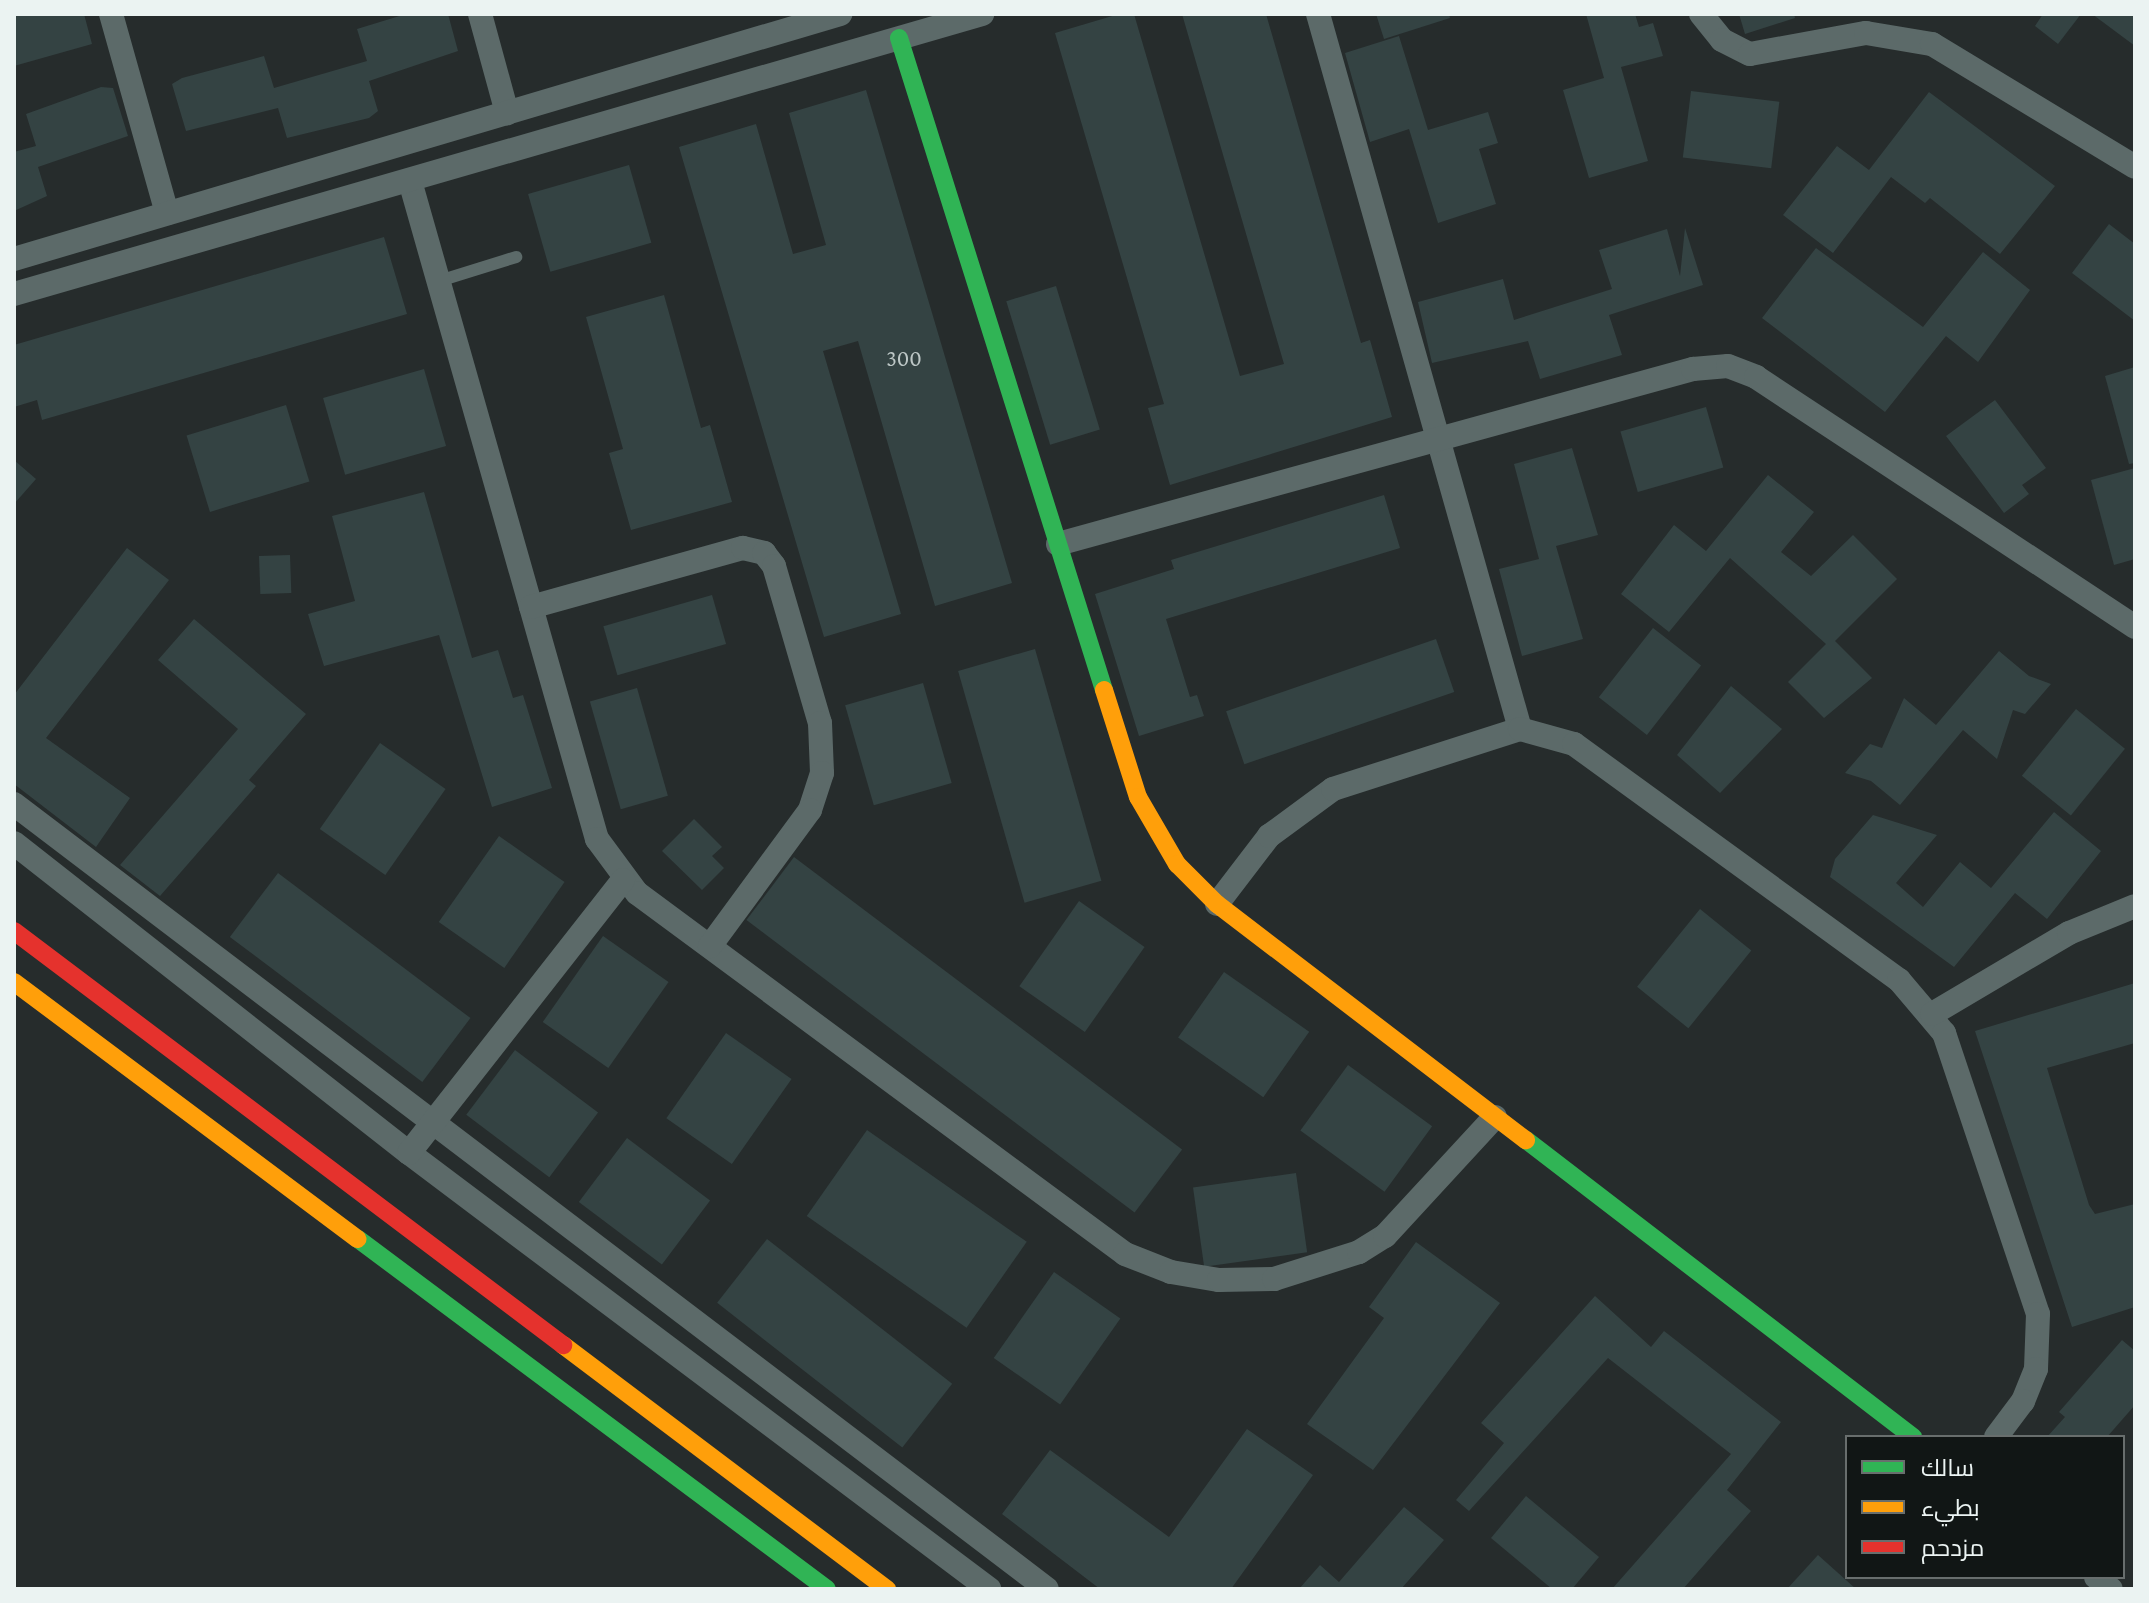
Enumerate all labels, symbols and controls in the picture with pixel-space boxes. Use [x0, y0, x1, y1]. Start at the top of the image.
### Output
house number: 300 [886, 346, 922, 372]
legend [1845, 1435, 2125, 1579]
text: سالك [1921, 1454, 1974, 1481]
text: بطيء [1921, 1494, 1980, 1521]
text: مزدحم [1921, 1534, 1984, 1561]

